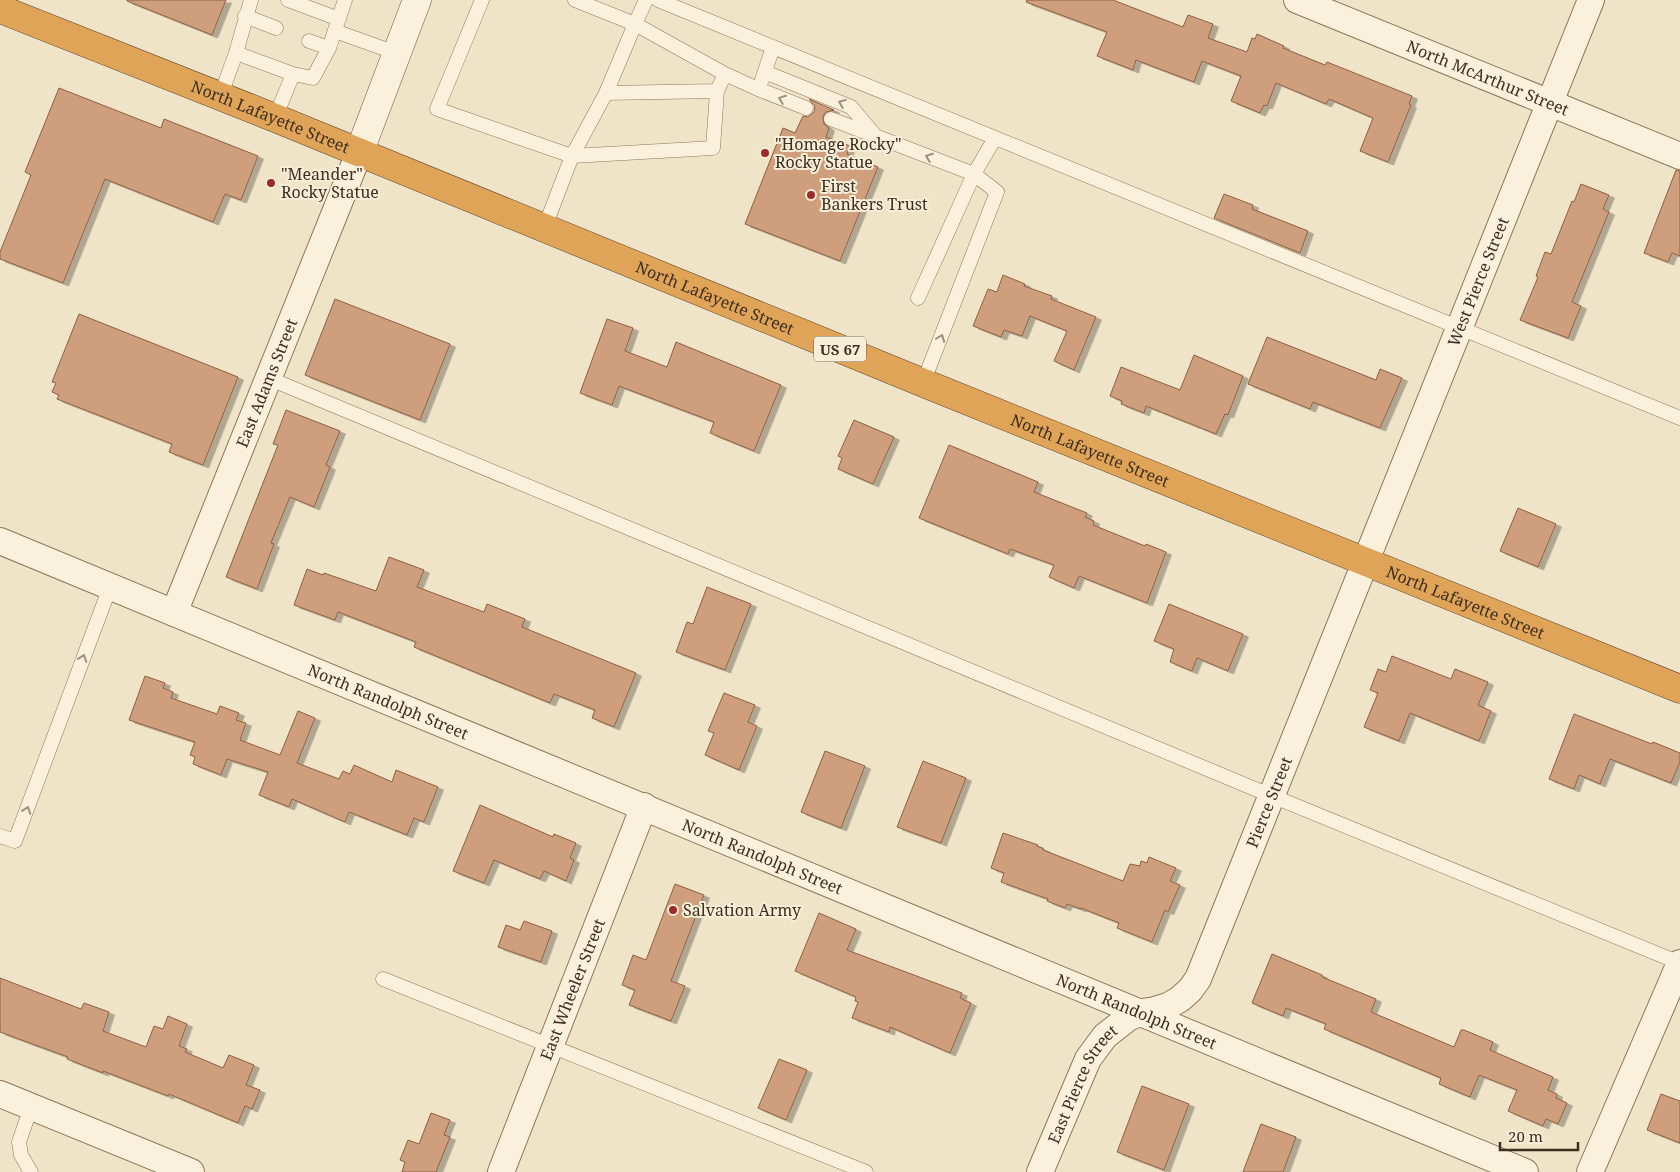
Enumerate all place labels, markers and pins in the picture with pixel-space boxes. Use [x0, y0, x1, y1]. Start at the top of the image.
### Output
place label: "Homage Rocky" Rocky Statue [775, 133, 901, 173]
marker: "Homage Rocky" Rocky Statue [759, 147, 771, 159]
place label: "Meander" Rocky Statue [281, 163, 379, 203]
place label: First Bankers Trust [821, 175, 928, 215]
marker: "Meander" Rocky Statue [265, 177, 277, 189]
marker: First Bankers Trust [805, 189, 817, 201]
place label: Salvation Army [683, 899, 802, 921]
marker: Salvation Army [667, 904, 679, 916]

